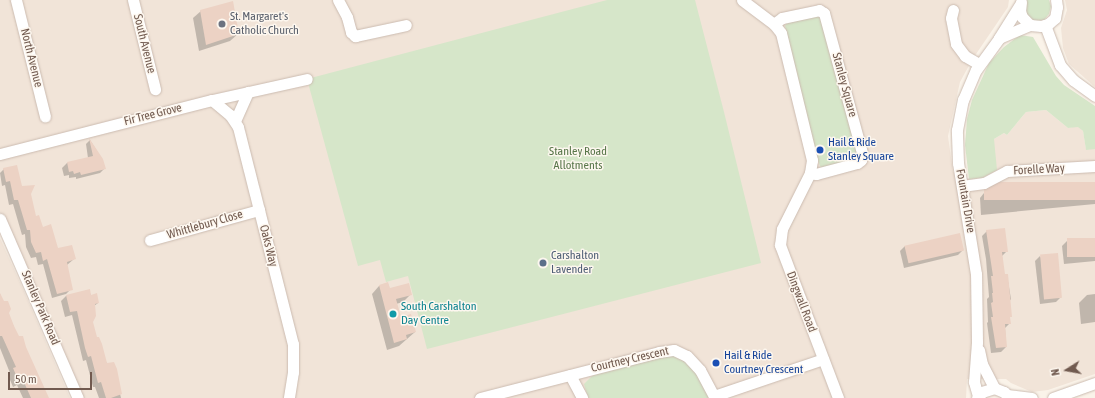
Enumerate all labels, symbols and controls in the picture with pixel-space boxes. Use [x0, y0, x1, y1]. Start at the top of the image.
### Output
place label: St. Margaret's Catholic Church [230, 10, 299, 38]
street label: South Avenue [130, 13, 158, 75]
marker: St. Margaret's Catholic Church [217, 19, 227, 29]
street label: North Avenue [17, 27, 45, 89]
street label: Stanley Square [829, 51, 859, 119]
street label: Fir Tree Grove [123, 101, 183, 129]
place label: Hail & Ride Stanley Square [828, 136, 894, 164]
park label: Stanley Road Allotments [549, 145, 607, 173]
marker: Hail & Ride Stanley Square [815, 145, 825, 155]
street label: Forelle Way [1013, 161, 1065, 179]
street label: Fountain Drive [952, 168, 978, 234]
street label: Whittlebury Close [165, 207, 245, 243]
street label: Oaks Way [256, 224, 280, 268]
place label: Carshalton Lavender [551, 249, 599, 277]
marker: Carshalton Lavender [538, 258, 548, 268]
street label: Stanley Park Road [18, 269, 62, 347]
street label: Dingwall Road [783, 270, 819, 334]
place label: South Carshalton Day Centre [401, 300, 477, 328]
marker: South Carshalton Day Centre [388, 309, 398, 319]
street label: Courtney Crescent [590, 344, 670, 376]
place label: Hail & Ride Courtney Crescent [724, 349, 803, 377]
north arrow [1047, 350, 1087, 390]
marker: Hail & Ride Courtney Crescent [711, 358, 721, 368]
scale bar [10, 364, 94, 390]
text: N [1049, 368, 1062, 377]
text: 50 m [15, 372, 37, 386]

